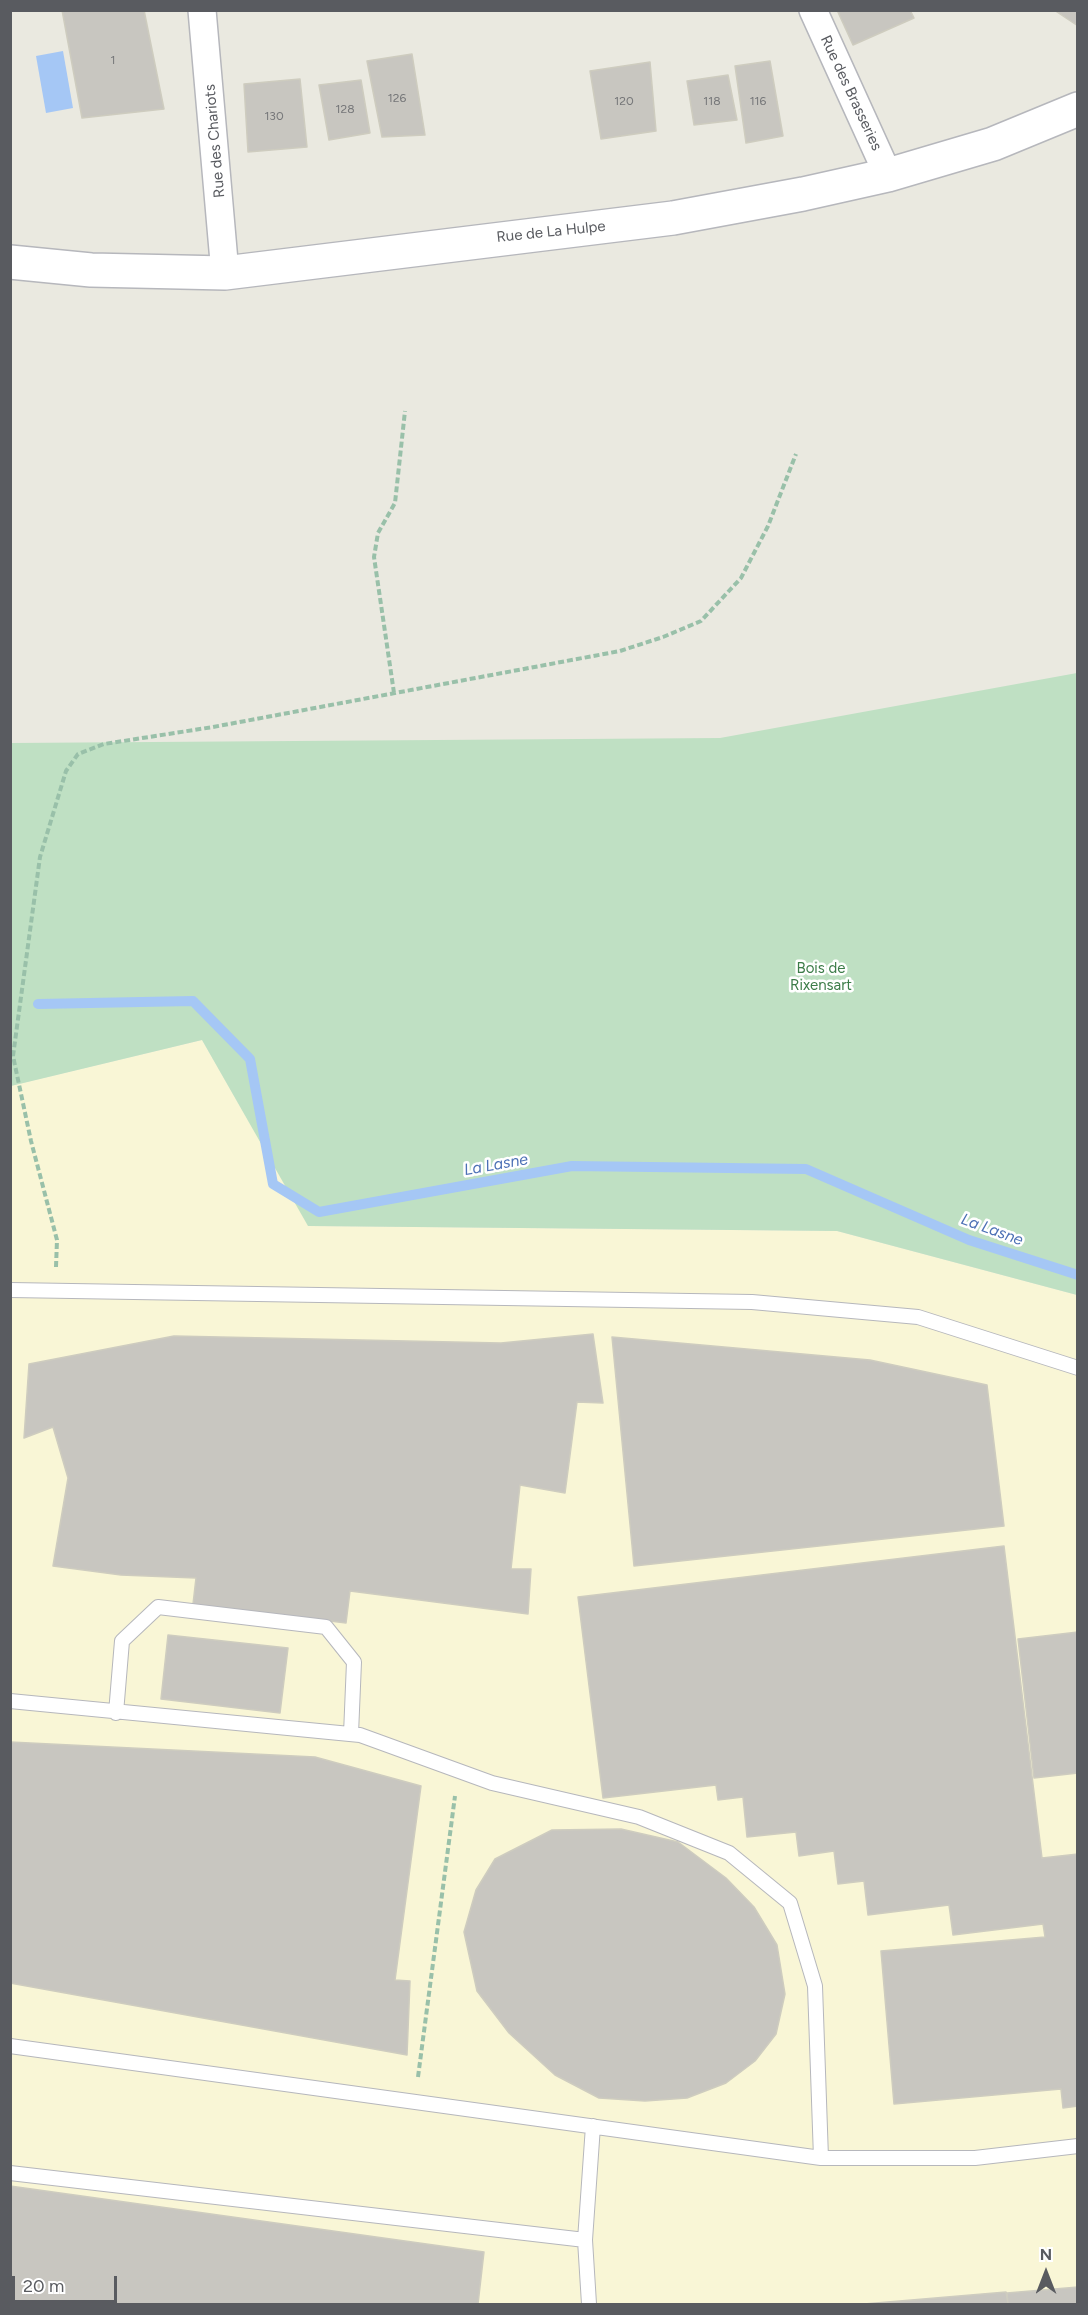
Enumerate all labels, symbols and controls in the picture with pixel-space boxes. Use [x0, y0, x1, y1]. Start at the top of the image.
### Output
street label: Rue des Brasseries [816, 33, 886, 153]
house number: 1 [111, 53, 115, 67]
street label: Rue des Chariots [201, 83, 229, 199]
house number: 126 [388, 91, 406, 105]
house number: 120 [614, 94, 634, 108]
house number: 118 [703, 94, 721, 108]
house number: 116 [750, 94, 766, 108]
house number: 128 [335, 102, 355, 116]
house number: 130 [264, 109, 284, 123]
street label: Rue de La Hulpe [496, 217, 606, 247]
park label: Bois de Rixensart [790, 960, 852, 995]
water label: La Lasne [463, 1150, 529, 1180]
water label: La Lasne [958, 1210, 1026, 1250]
north arrow [1016, 2243, 1076, 2303]
text: N [1040, 2245, 1052, 2264]
scale bar [15, 2264, 120, 2302]
text: 20 m [23, 2275, 64, 2297]

